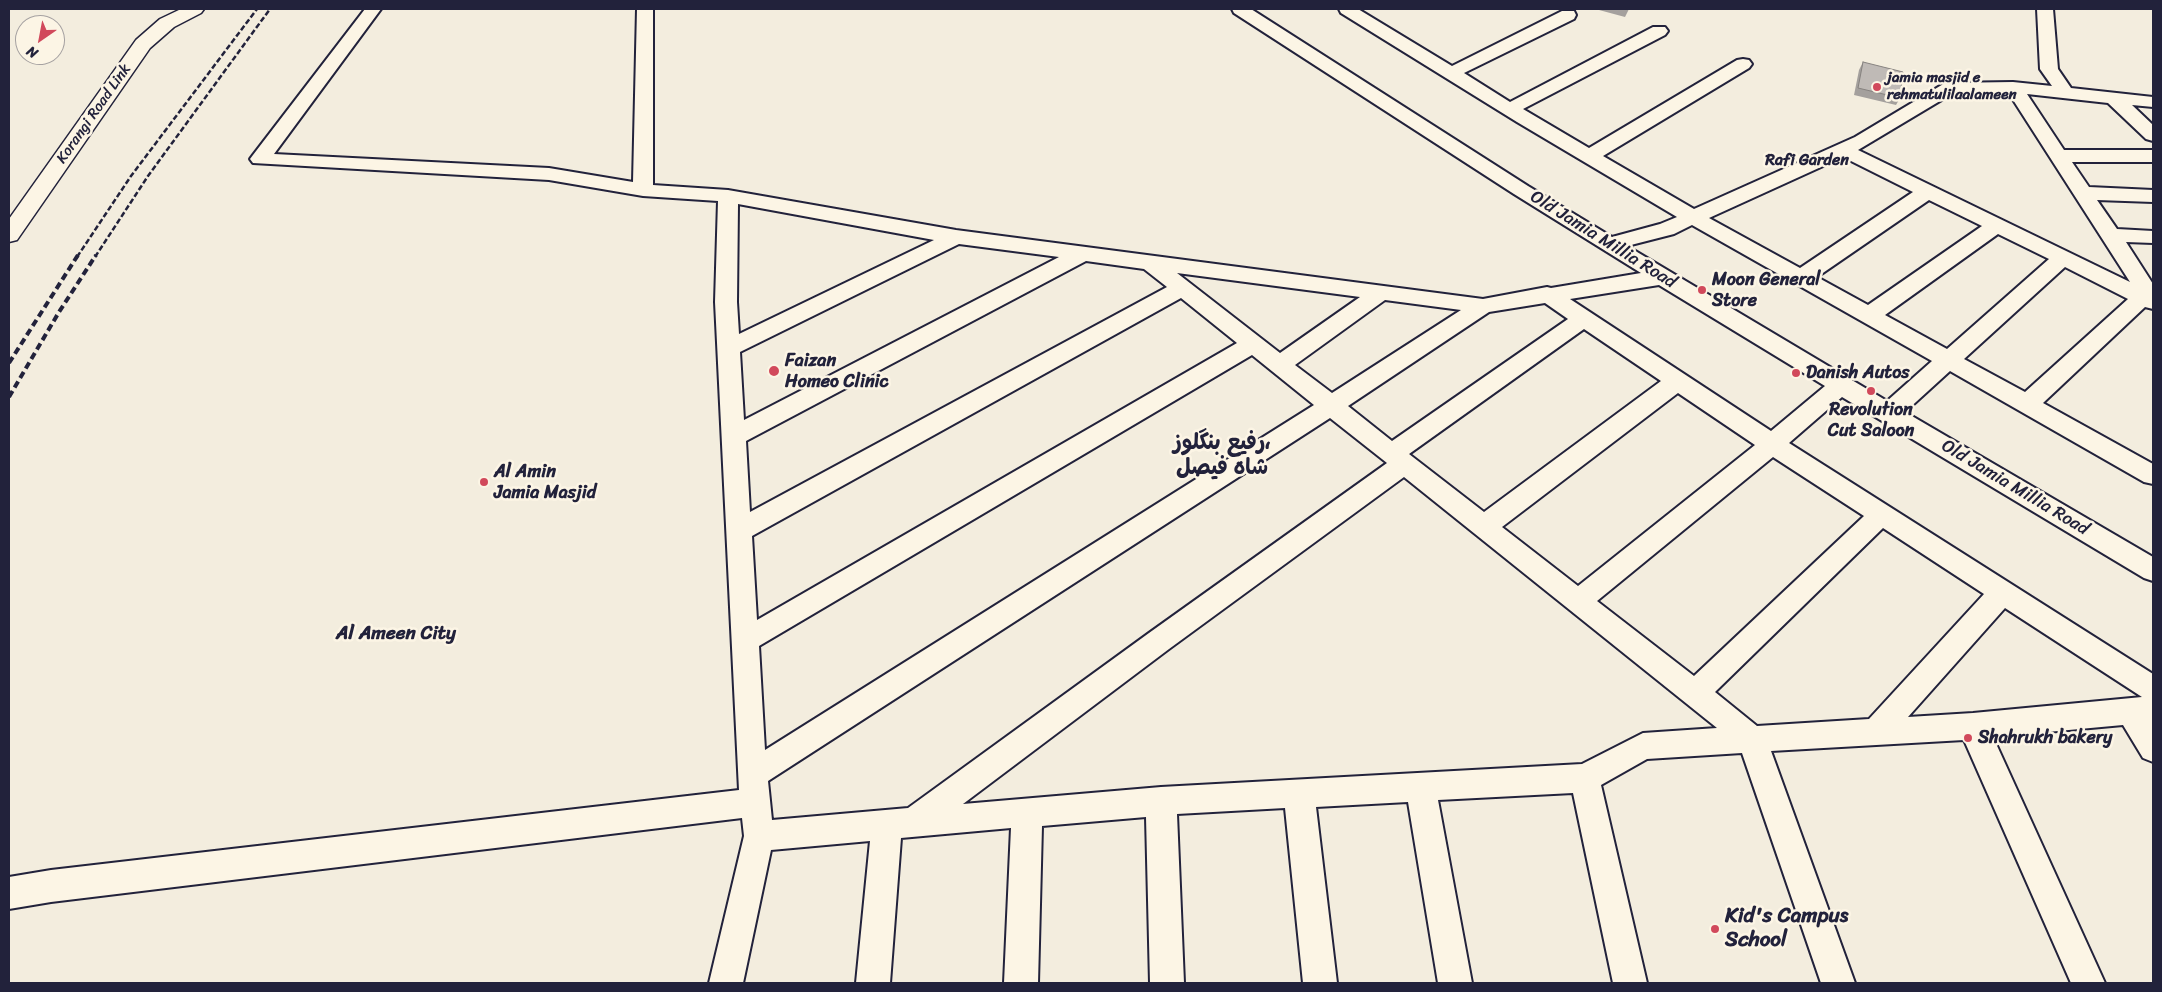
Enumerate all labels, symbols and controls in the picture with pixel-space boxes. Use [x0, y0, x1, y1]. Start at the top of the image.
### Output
north arrow [15, 15, 65, 65]
text: N [21, 39, 43, 65]
street label: Korangi Road Link [53, 61, 135, 167]
place label: jamia masjid e rehmatulilaalameen [1887, 69, 2017, 104]
marker: jamia masjid e rehmatulilaalameen [1871, 81, 1883, 93]
district label: Rafi Garden [1765, 151, 1849, 171]
street label: Old Jamia Millia Road [1526, 186, 1680, 294]
place label: Moon General Store [1712, 269, 1820, 312]
marker: Moon General Store [1696, 284, 1708, 296]
place label: Faizan Homeo Clinic [785, 350, 889, 392]
place label: Danish Autos [1806, 362, 1910, 384]
marker: Faizan Homeo Clinic [767, 364, 781, 378]
marker: Danish Autos [1790, 367, 1802, 379]
marker: Revolution Cut Saloon [1865, 385, 1877, 397]
place label: Revolution Cut Saloon [1828, 399, 1914, 442]
district label: رفیع بنگلوز، شاہ فیصل [1173, 430, 1271, 482]
street label: Old Jamia Millia Road [1937, 435, 2093, 541]
place label: Al Amin Jamia Masjid [494, 461, 596, 504]
marker: Al Amin Jamia Masjid [478, 476, 490, 488]
district label: Al Ameen City [336, 623, 456, 645]
place label: Shahrukh bakery [1978, 727, 2112, 749]
marker: Shahrukh bakery [1962, 732, 1974, 744]
place label: Kid's Campus School [1725, 904, 1848, 954]
marker: Kid's Campus School [1709, 923, 1721, 935]

